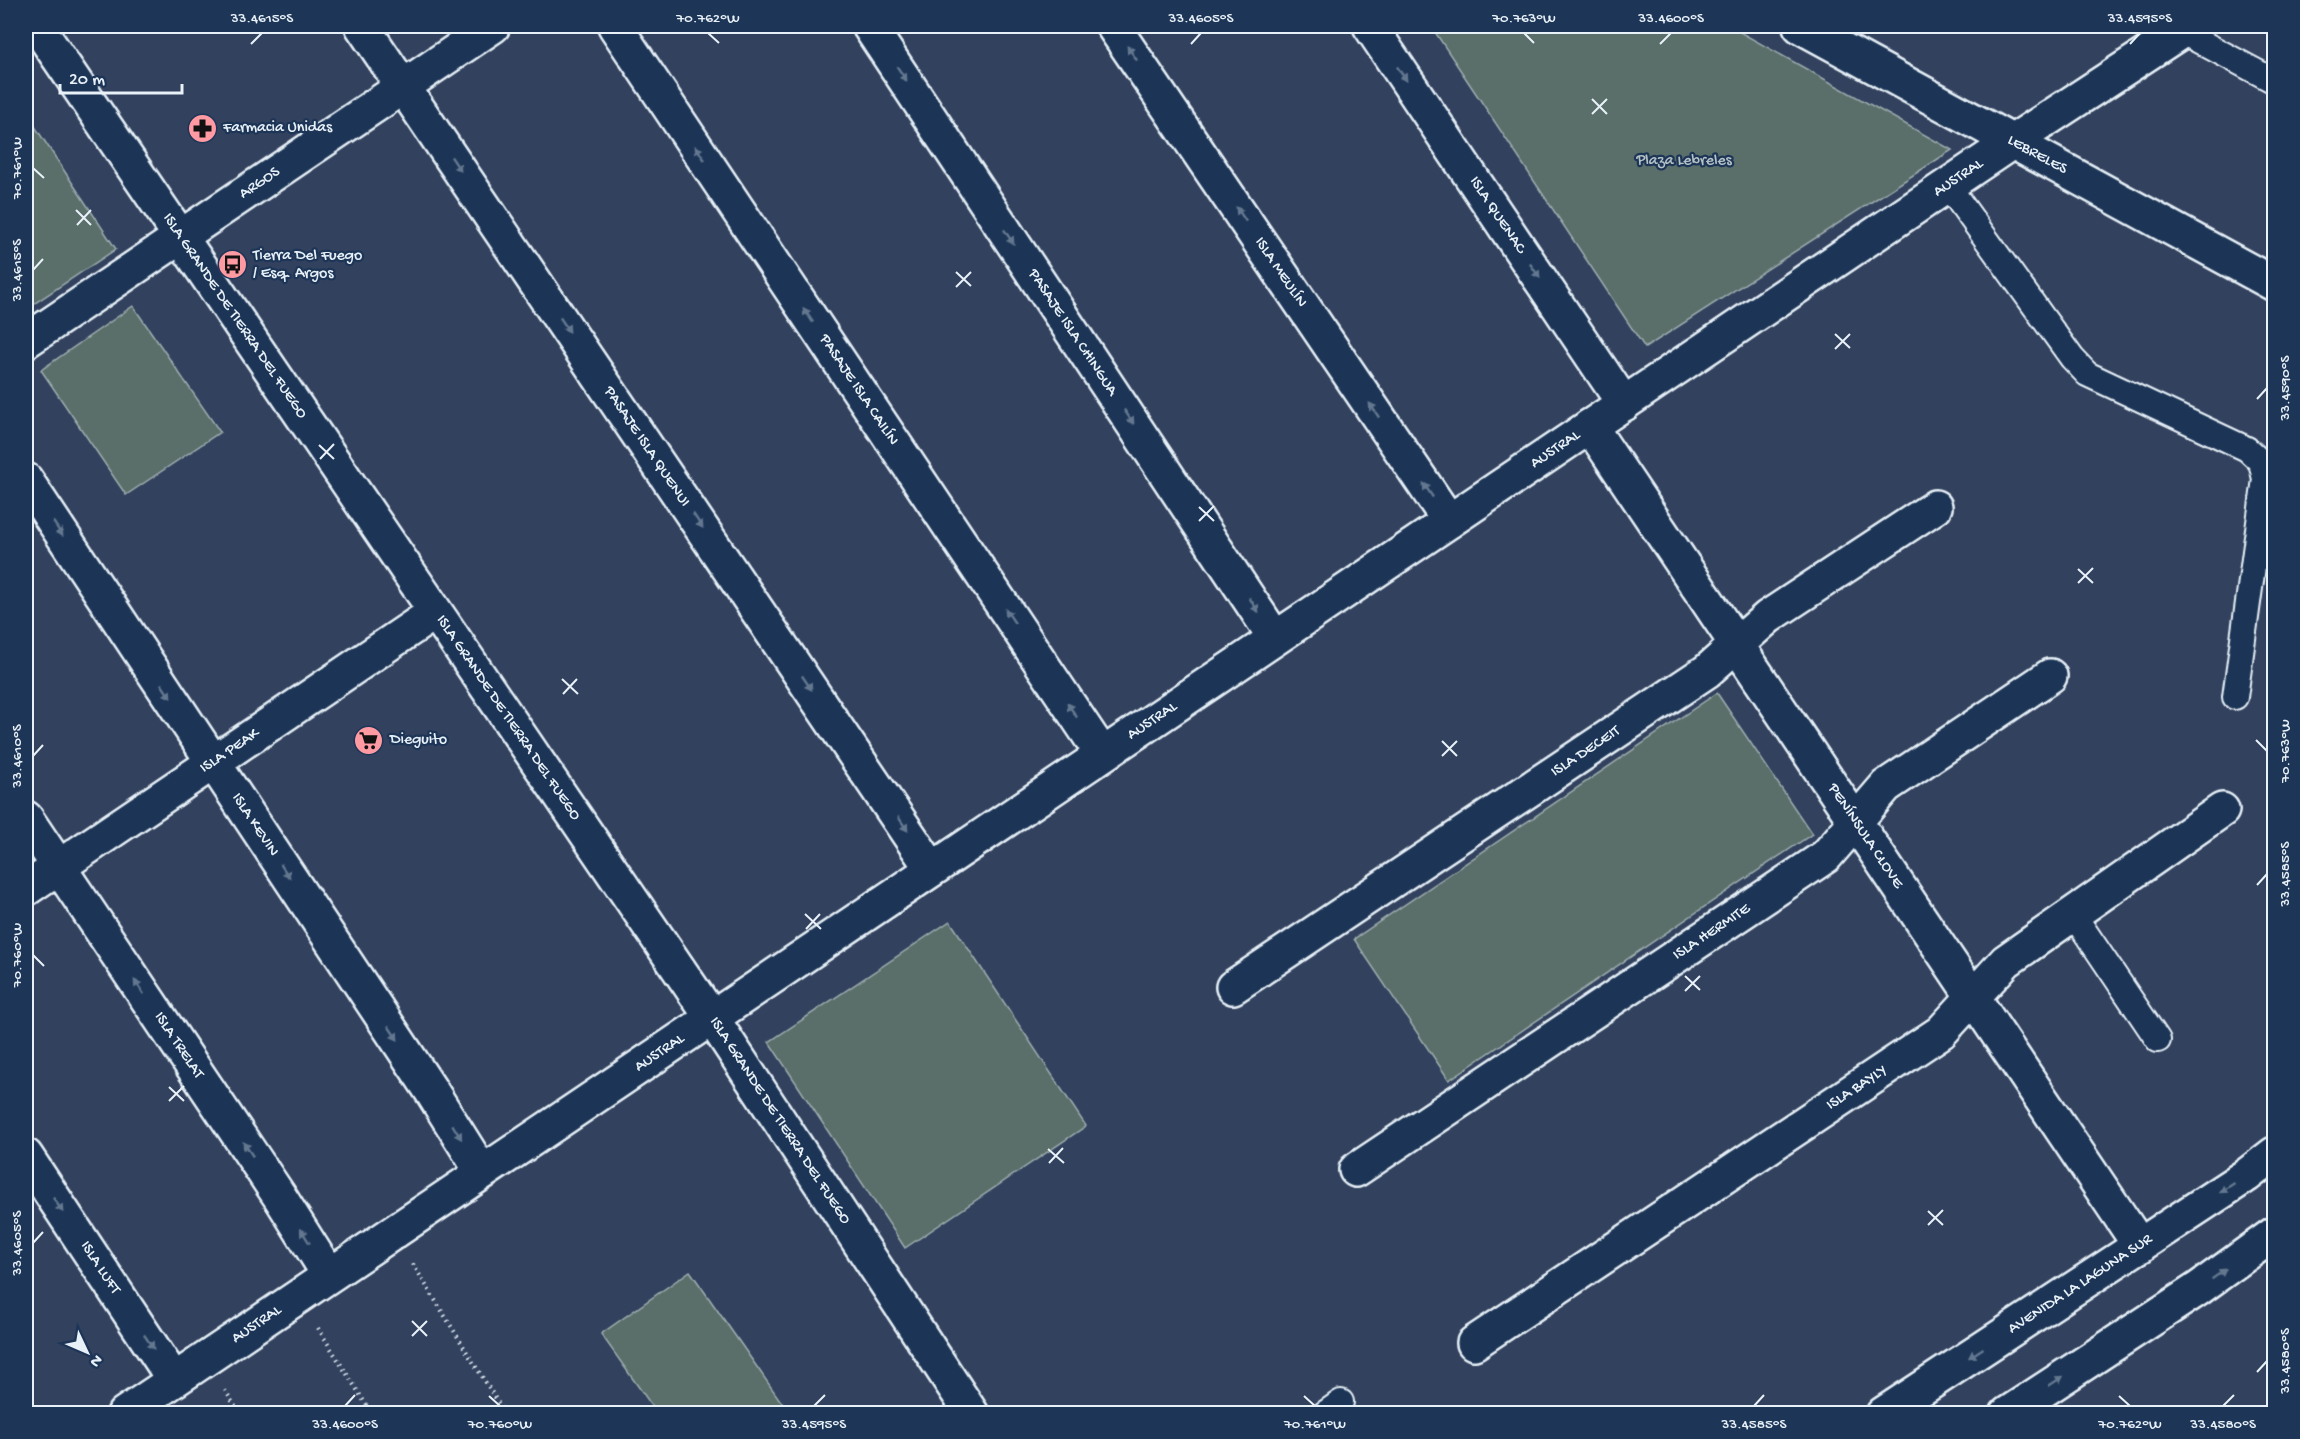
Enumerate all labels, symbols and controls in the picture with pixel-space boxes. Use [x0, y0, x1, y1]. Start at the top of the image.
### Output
text: 33.4615°S [230, 10, 293, 28]
text: 70.762°W [675, 10, 740, 28]
text: 33.4605°S [1167, 10, 1234, 28]
text: 70.763°W [1491, 10, 1556, 28]
text: 33.4600°S [1637, 10, 1704, 28]
text: 33.4595°S [2107, 10, 2172, 28]
one-way arrow [1126, 45, 1138, 61]
scale bar [60, 57, 182, 95]
one-way arrow [896, 66, 907, 83]
one-way arrow [1396, 66, 1407, 82]
text: 20 m [69, 70, 105, 91]
pharmacy icon: Farmacia Unidas [186, 112, 218, 144]
place label: Farmacia Unidas [222, 119, 333, 138]
street label: LEBRELES [2004, 131, 2071, 179]
text: 70.761°W [9, 137, 27, 200]
one-way arrow [694, 144, 705, 161]
park label: Plaza Lebreles [1635, 152, 1733, 171]
street label: AUSTRAL [1930, 154, 1988, 202]
one-way arrow [450, 155, 461, 172]
street label: ARGOS [236, 163, 284, 204]
street label: ISLA QUENAC [1464, 173, 1531, 259]
one-way arrow [1236, 206, 1247, 222]
street label: ISLA GRANDE DE TIERRA DEL FUEGO [158, 210, 311, 423]
one-way arrow [1004, 229, 1015, 245]
street label: ISLA MEULÍN [1250, 234, 1311, 311]
text: 33.4615°S [9, 239, 27, 302]
place label: Tierra Del Fuego / Esq. Argos [252, 247, 362, 284]
bus stop icon: Tierra Del Fuego / Esq. Argos [216, 249, 248, 281]
one-way arrow [1529, 262, 1540, 279]
street label: PASAJE ISLA CHINGUA [1023, 265, 1122, 401]
one-way arrow [802, 307, 814, 323]
one-way arrow [559, 317, 571, 333]
street label: PASAJE ISLA CAILÍN [814, 330, 903, 449]
text: 33.4590°S [2277, 355, 2295, 422]
street label: PASAJE ISLA QUENUI [599, 382, 694, 511]
one-way arrow [1369, 402, 1380, 418]
one-way arrow [1123, 409, 1134, 425]
street label: AUSTRAL [1527, 425, 1585, 473]
one-way arrow [1422, 482, 1434, 498]
one-way arrow [692, 513, 704, 529]
one-way arrow [52, 520, 64, 536]
one-way arrow [1248, 597, 1260, 613]
one-way arrow [1004, 609, 1016, 625]
street label: ISLA GRANDE DE TIERRA DEL FUEGO [431, 612, 585, 825]
one-way arrow [801, 675, 812, 691]
one-way arrow [160, 683, 171, 699]
street label: AUSTRAL [1124, 697, 1182, 745]
one-way arrow [1066, 702, 1078, 718]
text: 70.763°W [2277, 719, 2295, 784]
street label: ISLA DECEIT [1547, 721, 1625, 782]
street label: ISLA PEAK [197, 723, 265, 778]
text: 33.4610°S [9, 724, 27, 789]
supermarket icon: Dieguito [353, 724, 385, 756]
place label: Dieguito [389, 731, 447, 750]
street label: PENÍNSULA CLOVE [1823, 779, 1908, 893]
street label: ISLA KEVIN [227, 790, 283, 860]
one-way arrow [897, 816, 908, 832]
text: 33.4585°S [2277, 841, 2295, 908]
one-way arrow [279, 863, 290, 879]
street label: ISLA HERMITE [1670, 899, 1755, 965]
text: 70.760°W [9, 923, 27, 988]
one-way arrow [134, 979, 145, 995]
street label: ISLA TRELAT [149, 1009, 208, 1083]
street label: ISLA GRANDE DE TIERRA DEL FUEGO [705, 1014, 855, 1229]
one-way arrow [387, 1025, 399, 1041]
street label: AUSTRAL [631, 1029, 689, 1077]
street label: ISLA BAYLY [1823, 1061, 1891, 1115]
one-way arrow [452, 1124, 463, 1140]
one-way arrow [243, 1141, 254, 1157]
one-way arrow [2219, 1182, 2235, 1193]
one-way arrow [52, 1197, 63, 1213]
text: 33.4605°S [9, 1210, 27, 1277]
one-way arrow [299, 1228, 310, 1244]
street label: AVENIDA LA LAGUNA SUR [2005, 1230, 2157, 1339]
street label: ISLA LUFT [75, 1238, 125, 1299]
one-way arrow [2210, 1268, 2226, 1280]
street label: AUSTRAL [228, 1300, 286, 1348]
north arrow [57, 1322, 117, 1382]
text: 33.4580°S [2277, 1328, 2295, 1395]
one-way arrow [143, 1333, 154, 1350]
one-way arrow [1968, 1347, 1984, 1358]
text: N [84, 1350, 106, 1371]
one-way arrow [2048, 1376, 2064, 1387]
text: 33.4600°S [311, 1416, 378, 1434]
text: 70.760°W [467, 1416, 532, 1434]
text: 33.4595°S [781, 1416, 846, 1434]
text: 70.761°W [1283, 1416, 1346, 1434]
text: 33.4585°S [1720, 1416, 1787, 1434]
text: 70.762°W [2097, 1416, 2162, 1434]
text: 33.4580°S [2189, 1416, 2256, 1434]

